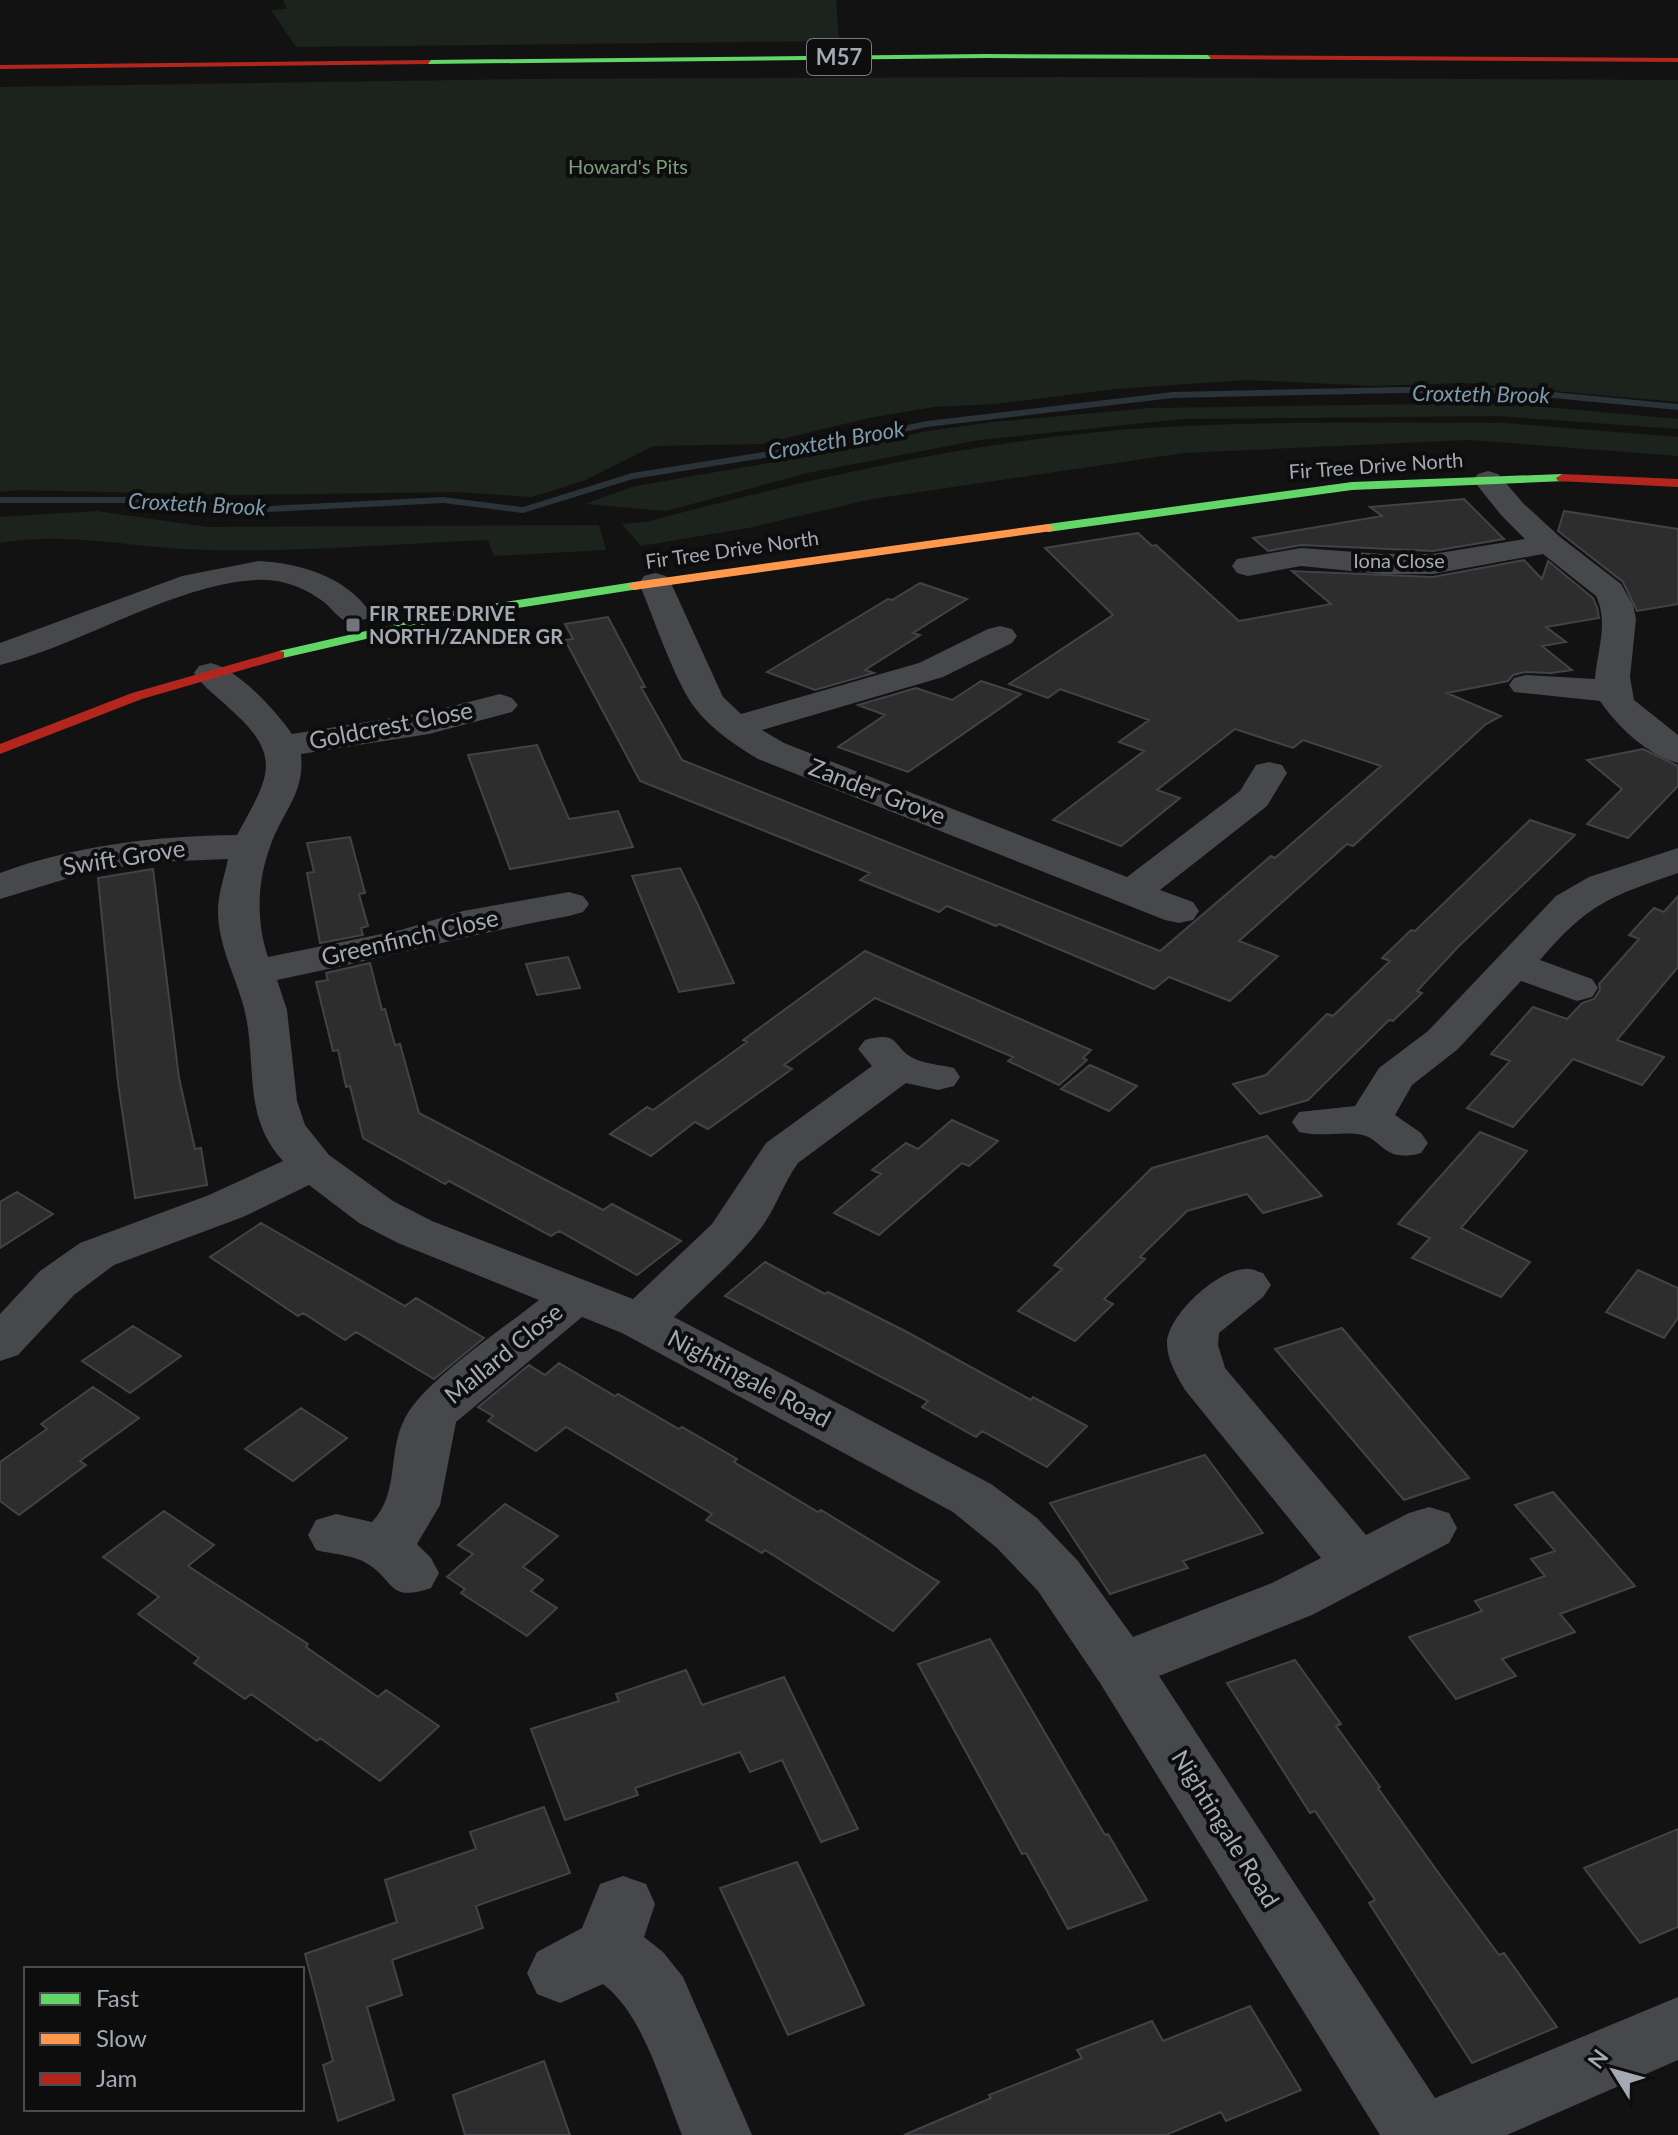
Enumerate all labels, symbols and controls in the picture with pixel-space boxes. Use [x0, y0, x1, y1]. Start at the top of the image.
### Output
road number: M57 [807, 39, 871, 75]
park label: Howard's Pits [568, 154, 688, 178]
water label: Croxteth Brook [1412, 379, 1551, 408]
water label: Croxteth Brook [766, 414, 907, 465]
street label: Fir Tree Drive North [1288, 447, 1464, 483]
water label: Croxteth Brook [127, 486, 267, 521]
street label: Fir Tree Drive North [644, 525, 820, 573]
street label: Iona Close [1353, 548, 1445, 572]
place label: FIR TREE DRIVE NORTH/ZANDER GR [369, 601, 563, 648]
marker: FIR TREE DRIVE NORTH/ZANDER GR [344, 616, 362, 634]
street label: Goldcrest Close [306, 694, 475, 755]
street label: Zander Grove [805, 751, 950, 830]
street label: Swift Grove [61, 833, 187, 880]
street label: Greenfinch Close [318, 902, 501, 971]
street label: Mallard Close [438, 1296, 568, 1409]
street label: Nightingale Road [663, 1323, 836, 1433]
street label: Nightingale Road [1166, 1744, 1286, 1912]
legend [24, 1967, 304, 2111]
text: Fast [96, 1983, 139, 2012]
text: Slow [96, 2023, 147, 2052]
north arrow [1574, 2031, 1654, 2111]
text: N [1582, 2044, 1614, 2074]
text: Jam [96, 2063, 137, 2092]

